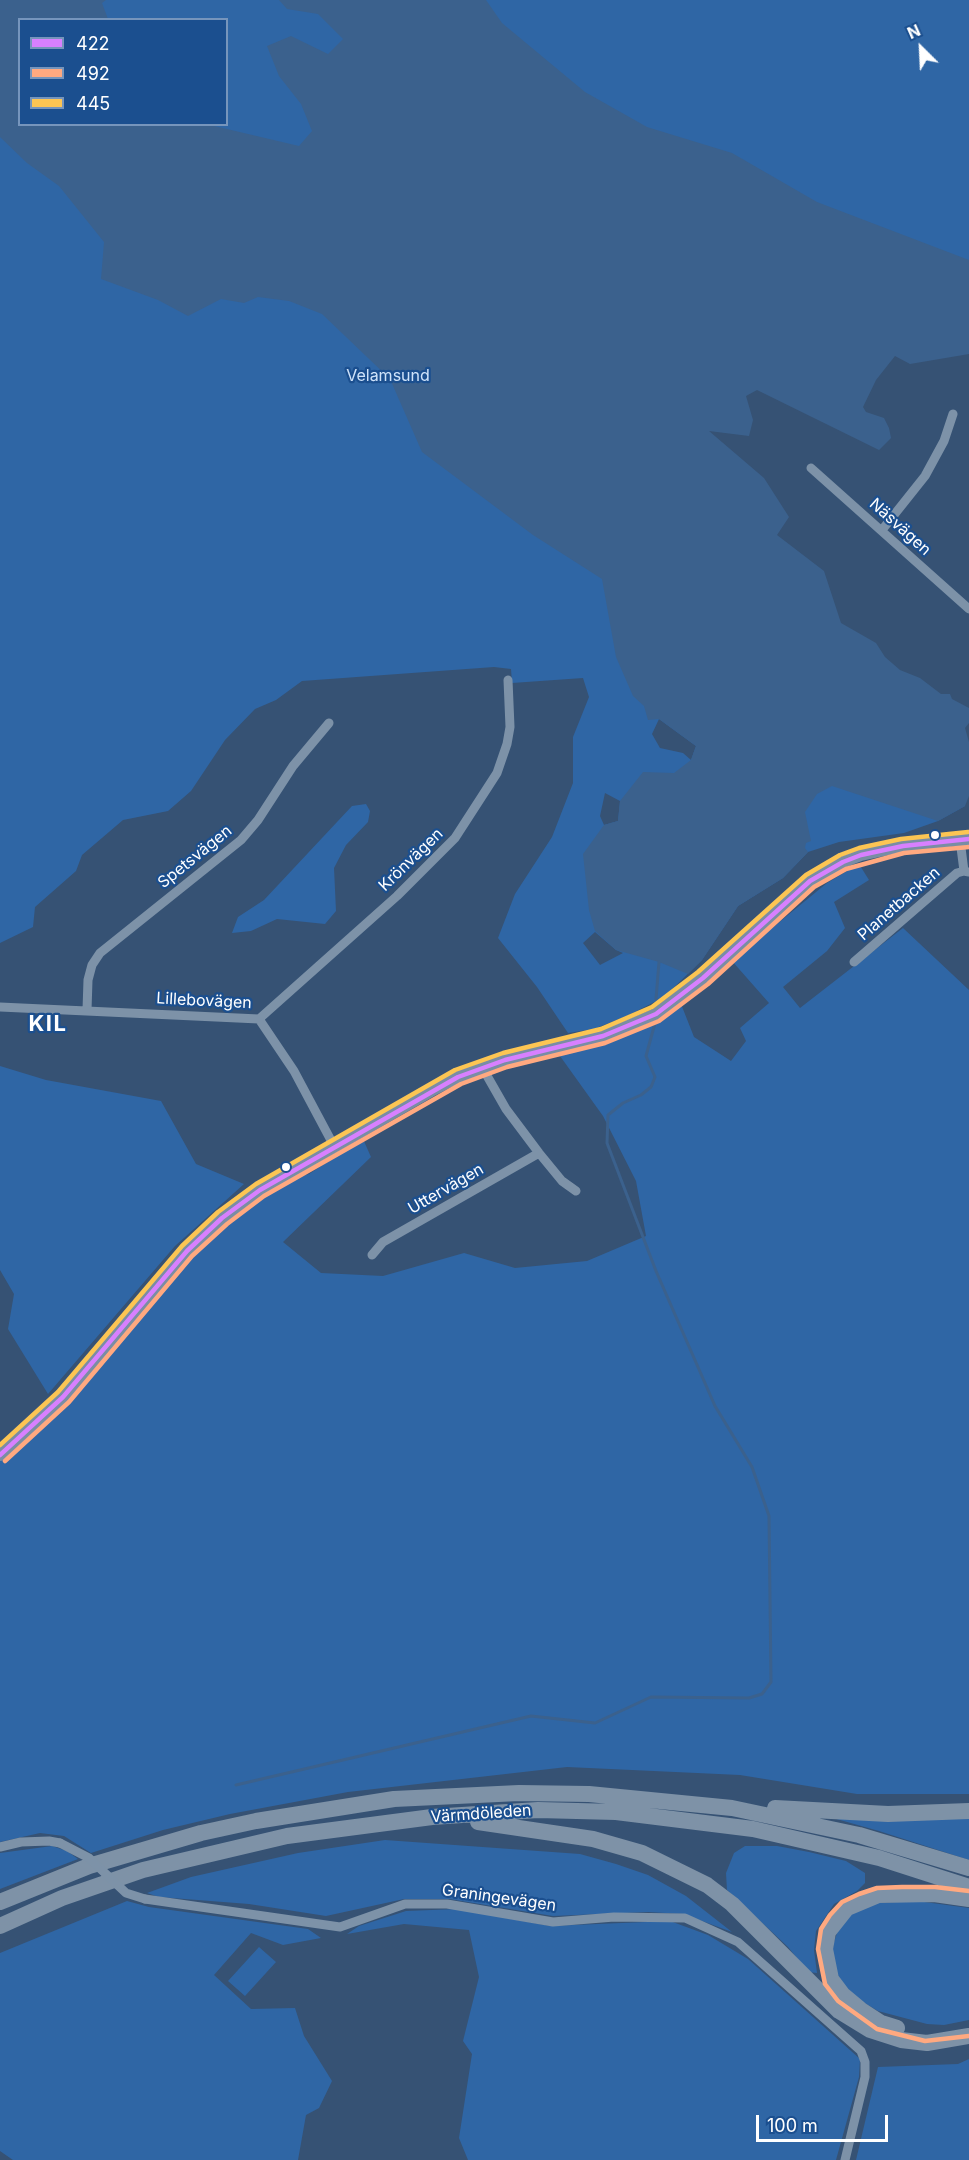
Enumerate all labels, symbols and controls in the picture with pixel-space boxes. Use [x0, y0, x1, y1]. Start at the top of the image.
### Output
legend [18, 18, 228, 126]
north arrow [891, 18, 951, 78]
text: N [904, 20, 923, 43]
text: 422 [76, 33, 110, 54]
text: 492 [76, 63, 110, 84]
text: 445 [76, 93, 110, 114]
park label: Velamsund [346, 366, 430, 386]
street label: Näsvägen [865, 494, 935, 560]
street label: Spetsvägen [154, 821, 236, 893]
street label: Krönvägen [375, 825, 447, 895]
unlabelled marker [929, 829, 941, 841]
street label: Planetbacken [854, 863, 944, 945]
street label: Lillebovägen [156, 989, 252, 1013]
district label: KIL [29, 1011, 67, 1037]
street label: Uttervägen [405, 1160, 487, 1218]
unlabelled marker [280, 1161, 292, 1173]
street label: Värmdöleden [430, 1801, 532, 1827]
street label: Graningevägen [441, 1880, 557, 1916]
scale bar [759, 2103, 891, 2141]
text: 100 m [767, 2115, 818, 2136]

